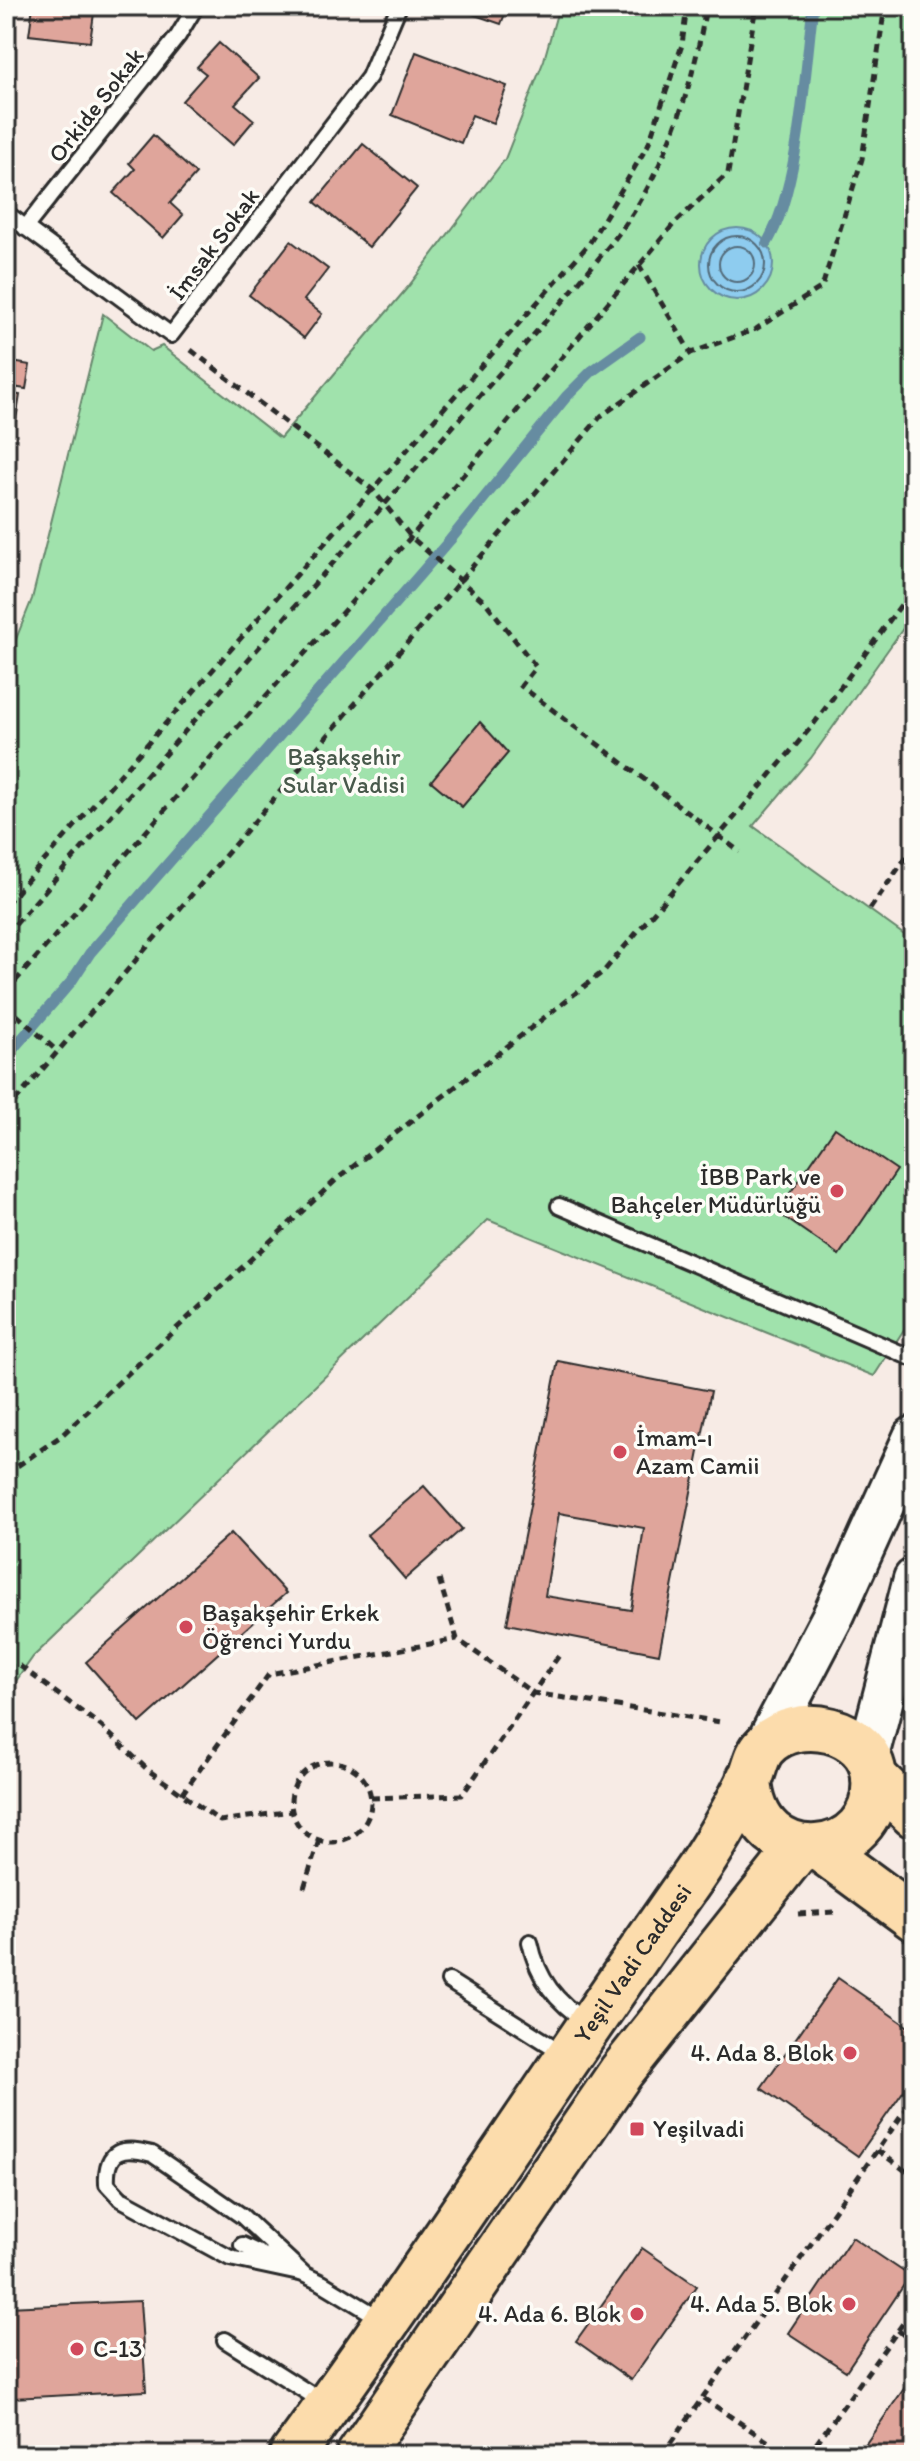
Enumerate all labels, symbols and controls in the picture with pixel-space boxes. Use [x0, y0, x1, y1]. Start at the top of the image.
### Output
street label: Orkide Sokak [42, 41, 150, 168]
street label: İmsak Sokak [162, 182, 265, 306]
park label: Başakşehir Sular Vadisi [283, 742, 405, 799]
place label: İBB Park ve Bahçeler Müdürlüğü [611, 1162, 821, 1219]
marker: İBB Park ve Bahçeler Müdürlüğü [828, 1182, 846, 1200]
place label: İmam-ı Azam Camii [636, 1423, 759, 1480]
marker: İmam-ı Azam Camii [611, 1443, 629, 1461]
place label: Başakşehir Erkek Öğrenci Yurdu [202, 1598, 380, 1655]
marker: Başakşehir Erkek Öğrenci Yurdu [177, 1618, 195, 1636]
street label: Yeşil Vadi Caddesi [567, 1878, 697, 2048]
place label: 4. Ada 8. Blok [690, 2038, 834, 2067]
marker: 4. Ada 8. Blok [841, 2044, 859, 2062]
place label: Yeşilvadi [653, 2114, 745, 2143]
marker: Yeşilvadi [628, 2120, 646, 2138]
place label: 4. Ada 5. Blok [690, 2289, 833, 2318]
marker: 4. Ada 5. Blok [840, 2295, 858, 2313]
place label: 4. Ada 6. Blok [478, 2299, 621, 2328]
marker: 4. Ada 6. Blok [628, 2305, 646, 2323]
place label: C-13 [93, 2334, 142, 2363]
marker: C-13 [68, 2340, 86, 2358]

